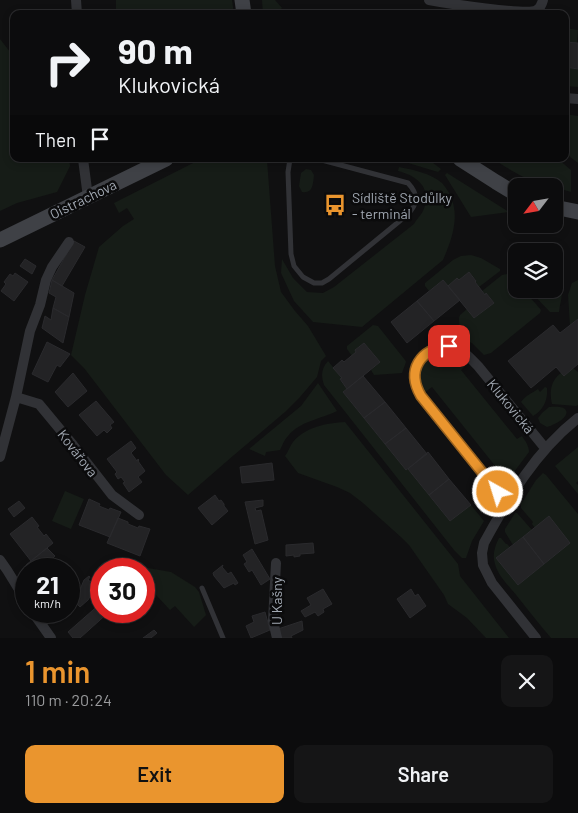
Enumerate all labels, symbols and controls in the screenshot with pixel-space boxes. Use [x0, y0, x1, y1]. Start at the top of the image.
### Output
text: 90 m [118, 29, 193, 71]
icon: right [35, 30, 100, 95]
text: Klukovická [118, 71, 220, 97]
icon: arrive [86, 125, 114, 153]
text: Then [35, 128, 76, 151]
street label: Oistrachova [47, 176, 119, 222]
north arrow [508, 178, 562, 232]
map controls [508, 178, 563, 298]
place label: Sídliště Stodůlky - terminál [352, 189, 453, 222]
bus stop icon: Sídliště Stodůlky - terminál [322, 192, 348, 218]
button: layers [508, 243, 563, 298]
pin [428, 325, 470, 367]
icon: arrive [435, 332, 463, 360]
street label: Klukovická [484, 375, 538, 437]
street label: Kovářova [54, 426, 102, 480]
position arrow [471, 465, 523, 517]
speed limit sign: 30 [90, 558, 155, 623]
text: 21 [36, 569, 59, 599]
street label: U Kašny [268, 576, 285, 625]
text: km/h [34, 596, 61, 610]
text: 1 min [25, 653, 90, 689]
button: close [501, 655, 553, 707]
text: 110 m · 20:24 [25, 690, 112, 709]
button: Exit [25, 745, 284, 803]
button: Share [294, 745, 553, 803]

